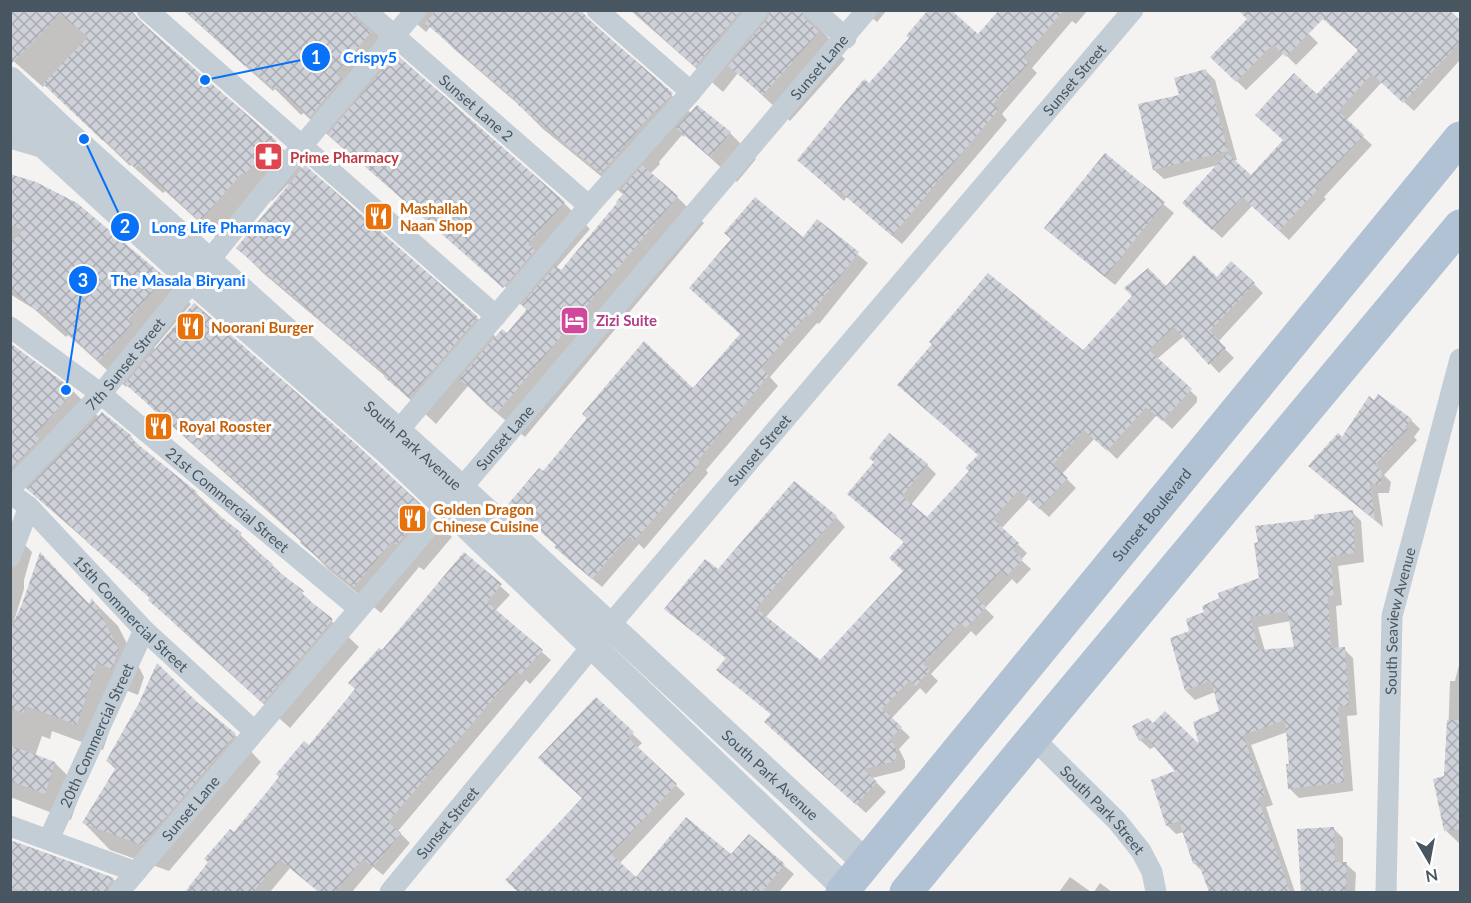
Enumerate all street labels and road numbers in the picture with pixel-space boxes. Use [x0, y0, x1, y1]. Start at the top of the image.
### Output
street label: Sunset Lane [786, 30, 852, 103]
street label: Sunset Street [1039, 40, 1110, 119]
street label: Sunset Lane 2 [436, 70, 517, 145]
street label: 7th Sunset Street [82, 314, 169, 414]
street label: South Park Avenue [361, 397, 466, 494]
street label: Sunset Lane [472, 401, 537, 474]
street label: Sunset Street [724, 410, 795, 489]
street label: 21st Commercial Street [163, 443, 293, 556]
street label: Sunset Boulevard [1108, 464, 1195, 565]
street label: South Seaview Avenue [1381, 545, 1419, 695]
street label: 15th Commercial Street [70, 551, 193, 676]
street label: 20th Commercial Street [56, 660, 137, 810]
street label: South Park Avenue [719, 726, 823, 824]
street label: South Park Street [1057, 761, 1149, 858]
street label: Sunset Lane [157, 772, 223, 844]
street label: Sunset Street [412, 782, 482, 862]

